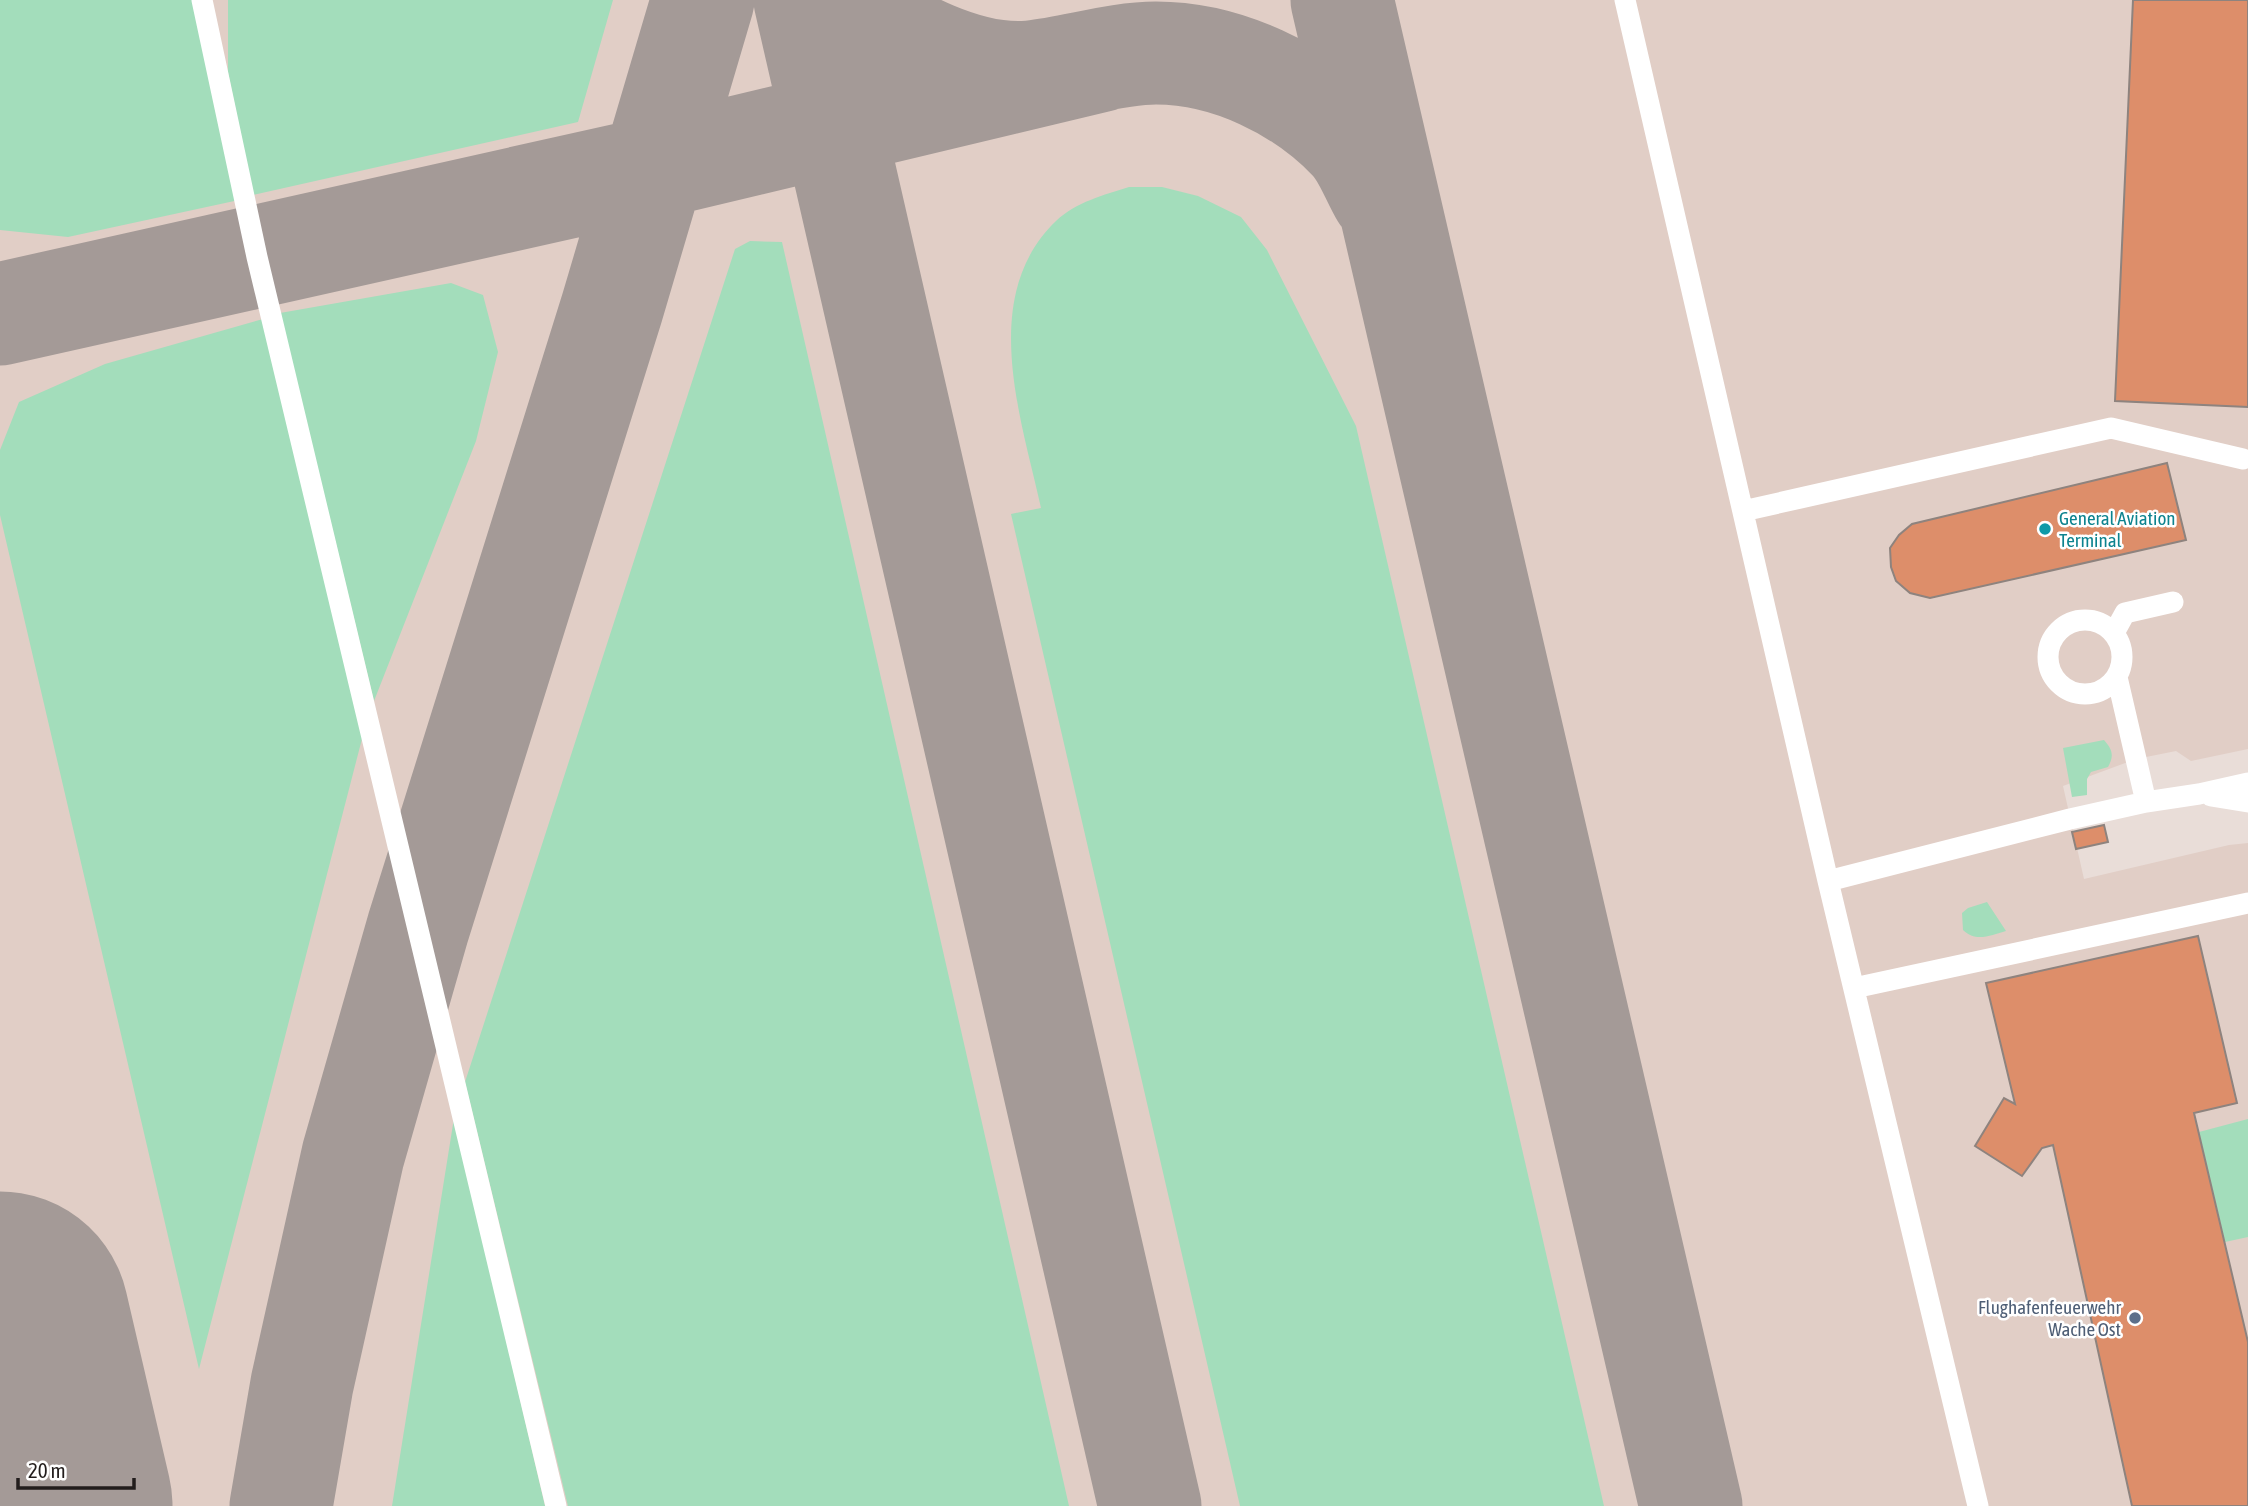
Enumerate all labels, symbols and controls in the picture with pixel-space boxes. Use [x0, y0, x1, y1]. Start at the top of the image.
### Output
place label: General Aviation Terminal [2059, 507, 2176, 551]
marker: General Aviation Terminal [2037, 521, 2053, 537]
place label: Flughafenfeuerwehr Wache Ost [1978, 1296, 2121, 1340]
marker: Flughafenfeuerwehr Wache Ost [2127, 1310, 2143, 1326]
scale bar [18, 1446, 133, 1490]
text: 20 m [28, 1458, 66, 1482]

